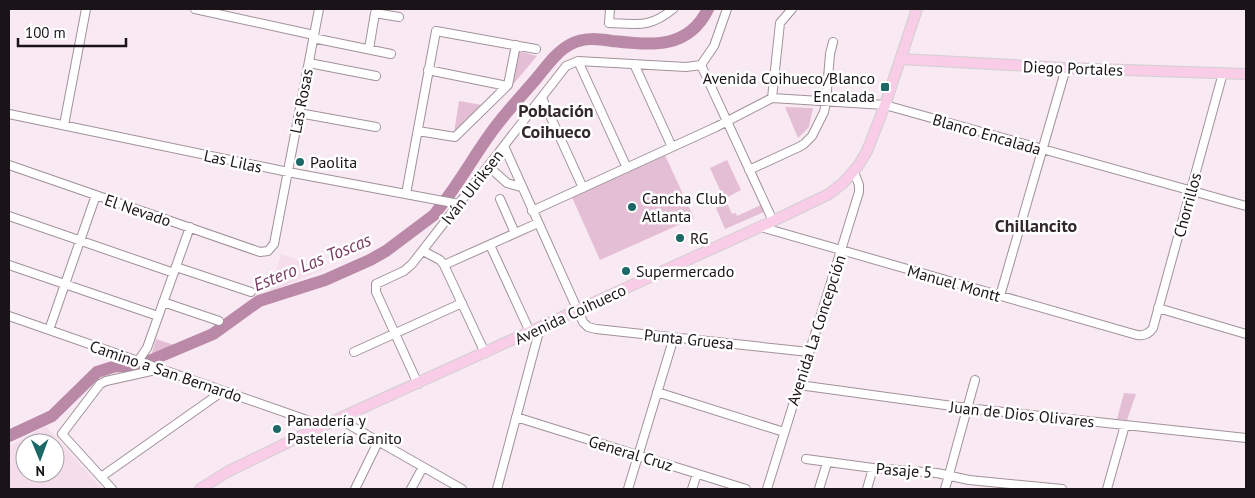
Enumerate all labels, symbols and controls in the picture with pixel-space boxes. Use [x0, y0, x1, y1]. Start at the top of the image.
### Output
scale bar [18, 15, 125, 47]
text: 100 m [25, 23, 66, 42]
street label: Diego Portales [1023, 56, 1124, 80]
street label: Las Rosas [285, 67, 317, 135]
place label: Avenida Coihueco/Blanco Encalada [703, 68, 875, 106]
marker: Avenida Coihueco/Blanco Encalada [879, 81, 891, 93]
district label: Población Coihueco [518, 99, 594, 143]
street label: Blanco Encalada [930, 109, 1044, 159]
street label: Las Lilas [202, 145, 264, 177]
street label: Iván Ulriksen [437, 146, 507, 228]
place label: Paolita [310, 152, 357, 172]
marker: Paolita [294, 156, 306, 168]
street label: Chorrillos [1169, 170, 1205, 240]
place label: Cancha Club Atlanta [642, 188, 727, 226]
street label: El Nevado [102, 189, 174, 231]
marker: Cancha Club Atlanta [626, 201, 638, 213]
district label: Chillancito [995, 214, 1078, 237]
water label: Estero Las Toscas [250, 228, 375, 296]
place label: RG [690, 228, 709, 248]
marker: RG [674, 232, 686, 244]
street label: Avenida La Concepción [782, 252, 850, 408]
street label: Manuel Montt [905, 260, 1003, 306]
place label: Supermercado [636, 261, 734, 281]
marker: Supermercado [620, 265, 632, 277]
street label: Avenida Coihueco [511, 279, 629, 349]
street label: Punta Gruesa [643, 324, 735, 354]
street label: Camino a San Bernardo [87, 336, 245, 406]
street label: Juan de Dios Olivares [948, 396, 1096, 432]
place label: Panadería y Pastelería Canito [287, 410, 402, 448]
marker: Panadería y Pastelería Canito [271, 423, 283, 435]
street label: General Cruz [586, 431, 676, 475]
north arrow [15, 433, 65, 483]
street label: Pasaje 5 [875, 458, 933, 482]
text: N [35, 462, 45, 480]

